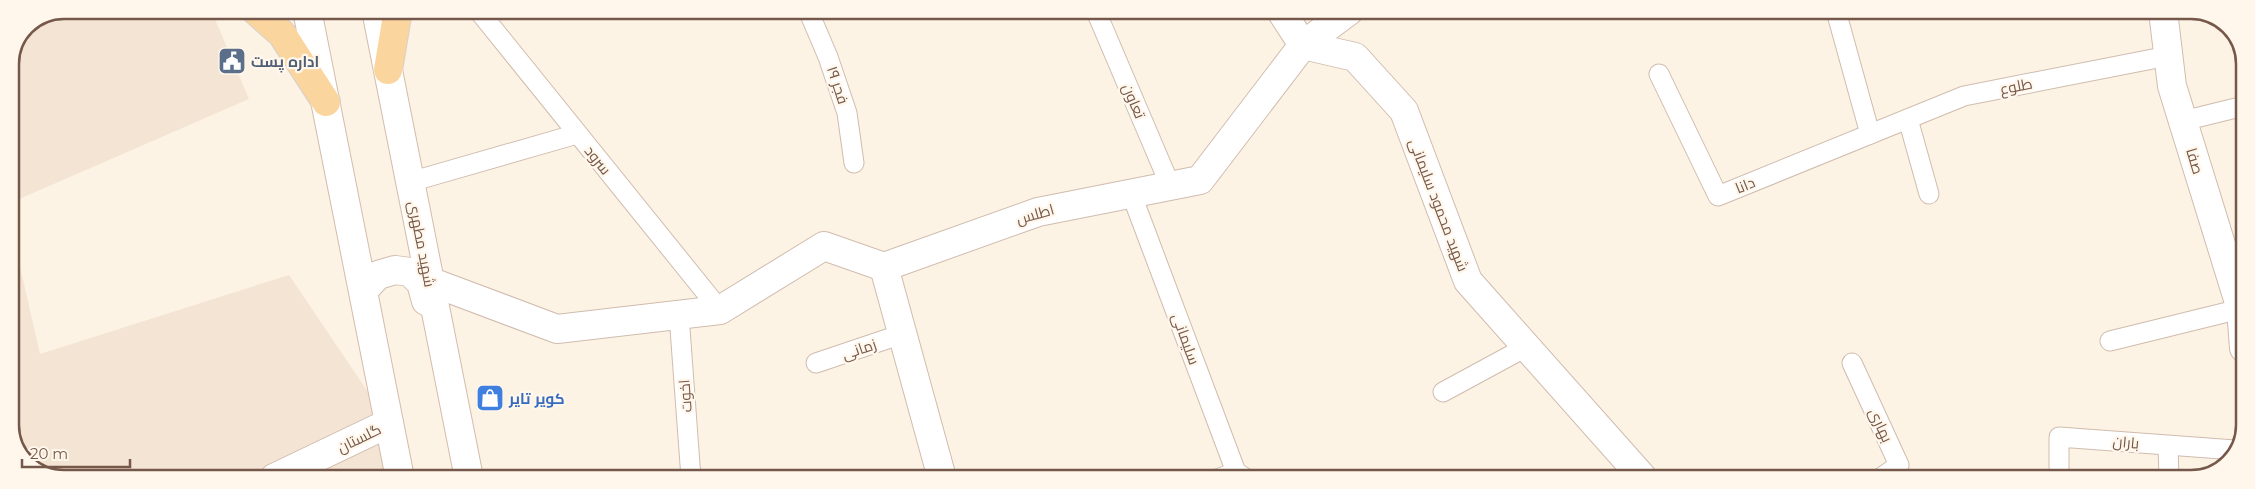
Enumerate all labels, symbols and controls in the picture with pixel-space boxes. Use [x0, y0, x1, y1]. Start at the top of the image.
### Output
public building icon: اداره پست [217, 46, 247, 76]
place label: اداره پست [251, 52, 319, 73]
street label: فجر ۱۹ [823, 64, 853, 106]
street label: طلوع [1998, 74, 2034, 100]
street label: تعاون [1117, 81, 1150, 122]
street label: شهید محمود سلیمانی [1404, 136, 1473, 274]
street label: سرود [581, 142, 615, 178]
street label: صفا [2182, 146, 2208, 176]
street label: دانا [1732, 172, 1758, 198]
street label: شهید مطهری [403, 199, 440, 289]
street label: اطلس [1014, 200, 1056, 229]
street label: سلیمانی [1167, 311, 1204, 368]
street label: زمانی [839, 334, 879, 365]
street label: اخوت [674, 379, 696, 413]
shop icon: کویر تایر [475, 383, 505, 413]
place label: کویر تایر [508, 389, 565, 408]
street label: بهاری [1864, 405, 1897, 446]
street label: گلستان [334, 419, 384, 458]
street label: باران [2112, 431, 2140, 454]
scale bar [22, 436, 130, 468]
text: 20 m [30, 444, 68, 463]

